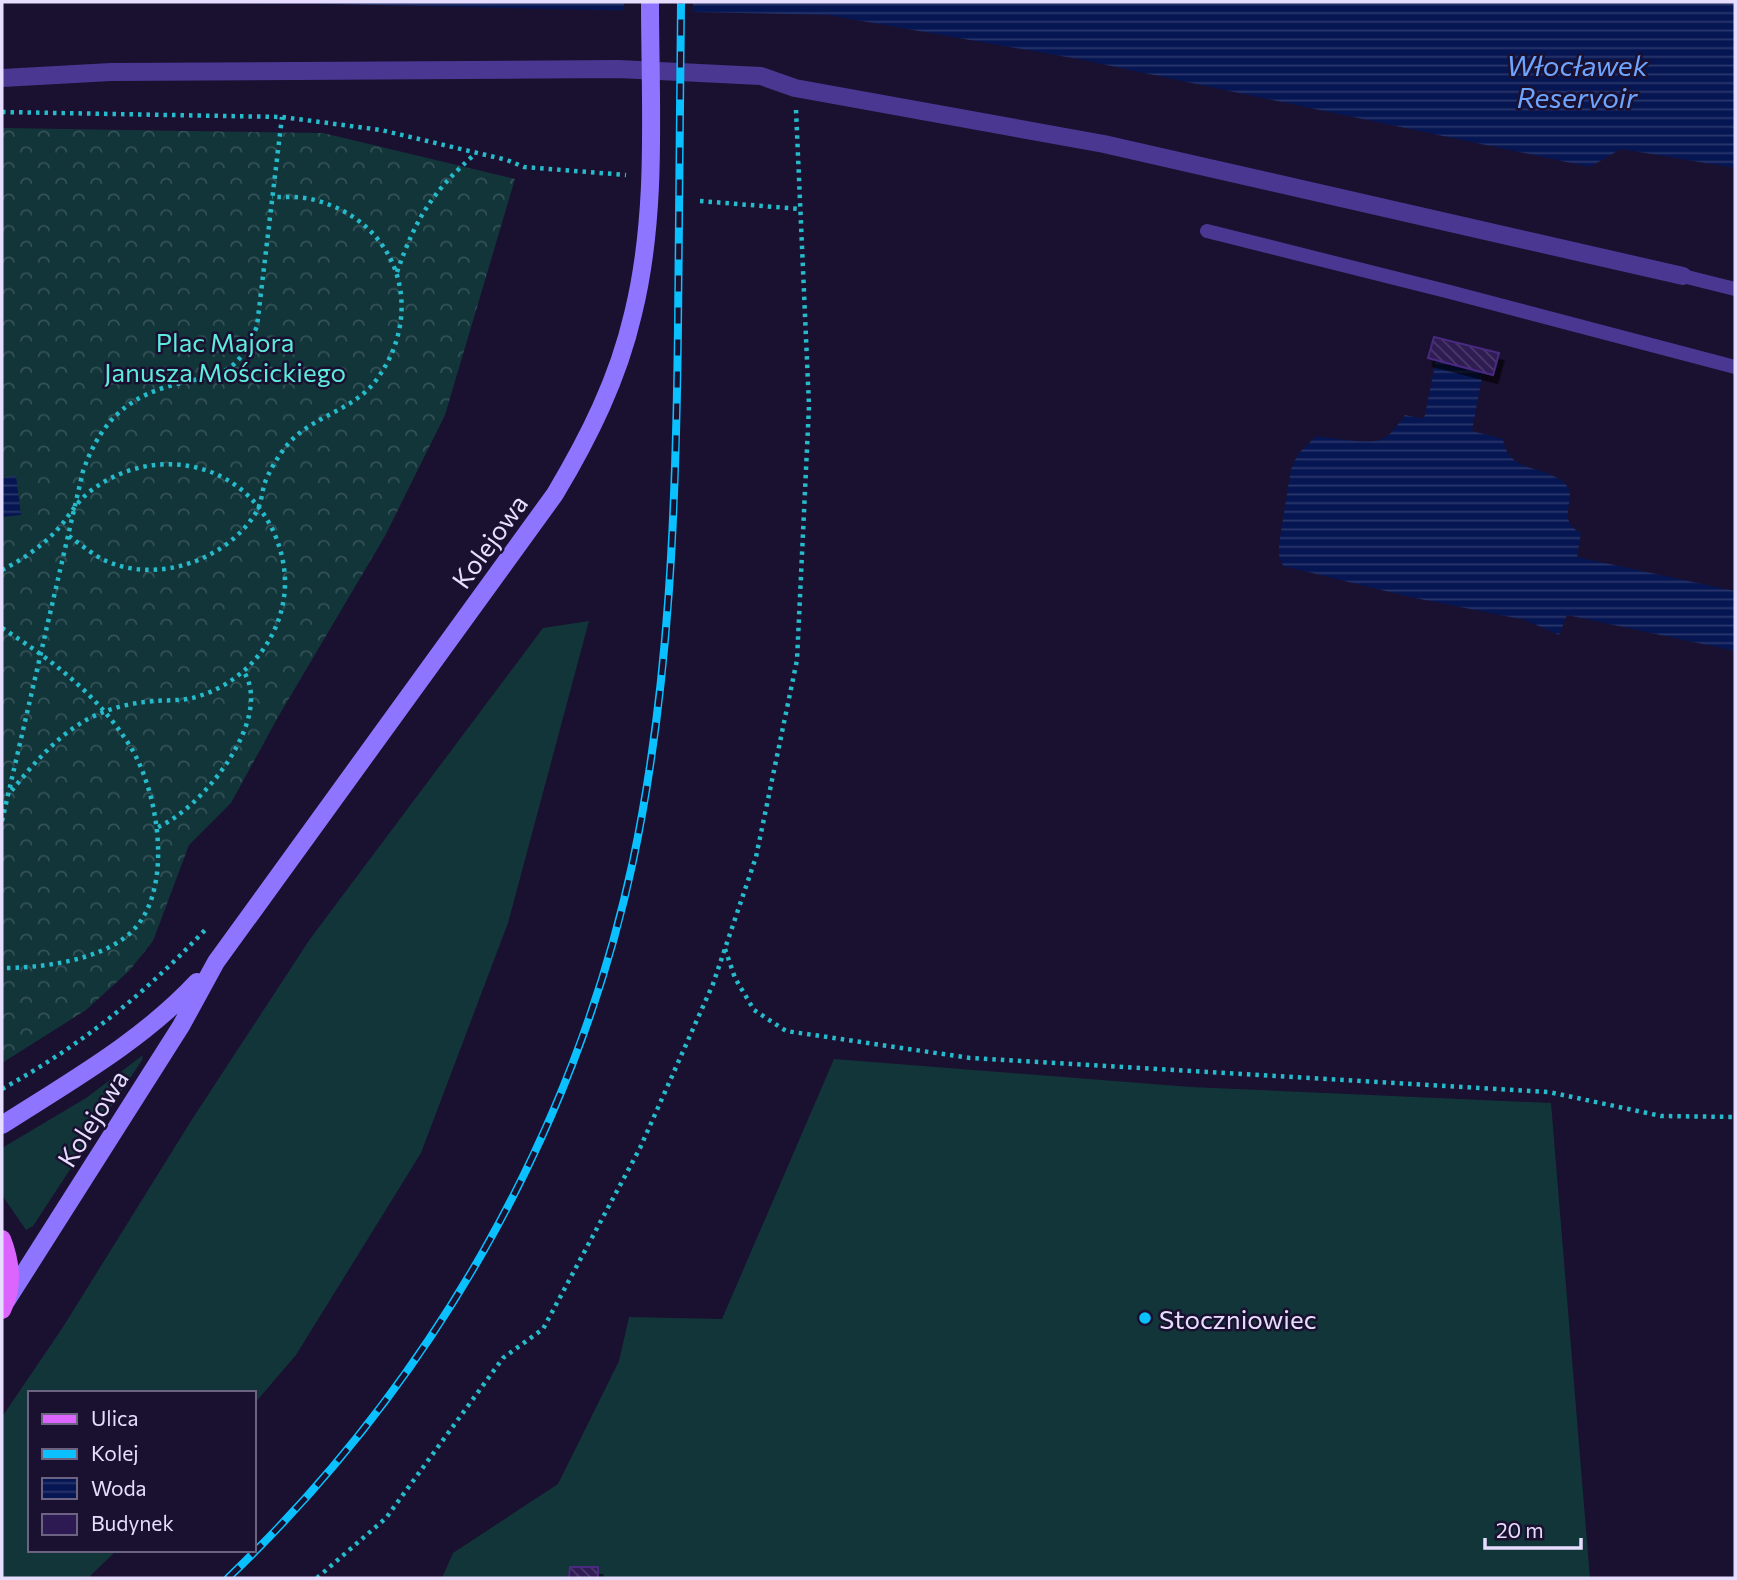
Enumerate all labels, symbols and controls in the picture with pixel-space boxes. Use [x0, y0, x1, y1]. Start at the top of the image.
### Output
water label: Włocławek Reservoir [1506, 48, 1649, 114]
park label: Plac Majora Janusza Mościckiego [104, 326, 346, 387]
street label: Kolejowa [445, 488, 533, 594]
street label: Kolejowa [50, 1064, 134, 1172]
place label: Stoczniowiec [1159, 1303, 1317, 1334]
marker: Stoczniowiec [1137, 1310, 1153, 1326]
legend [28, 1391, 256, 1552]
text: Ulica [91, 1405, 138, 1430]
text: Kolej [91, 1440, 139, 1465]
text: Woda [91, 1475, 147, 1500]
scale bar [1485, 1506, 1581, 1550]
text: Budynek [91, 1510, 174, 1535]
text: 20 m [1496, 1517, 1544, 1542]

